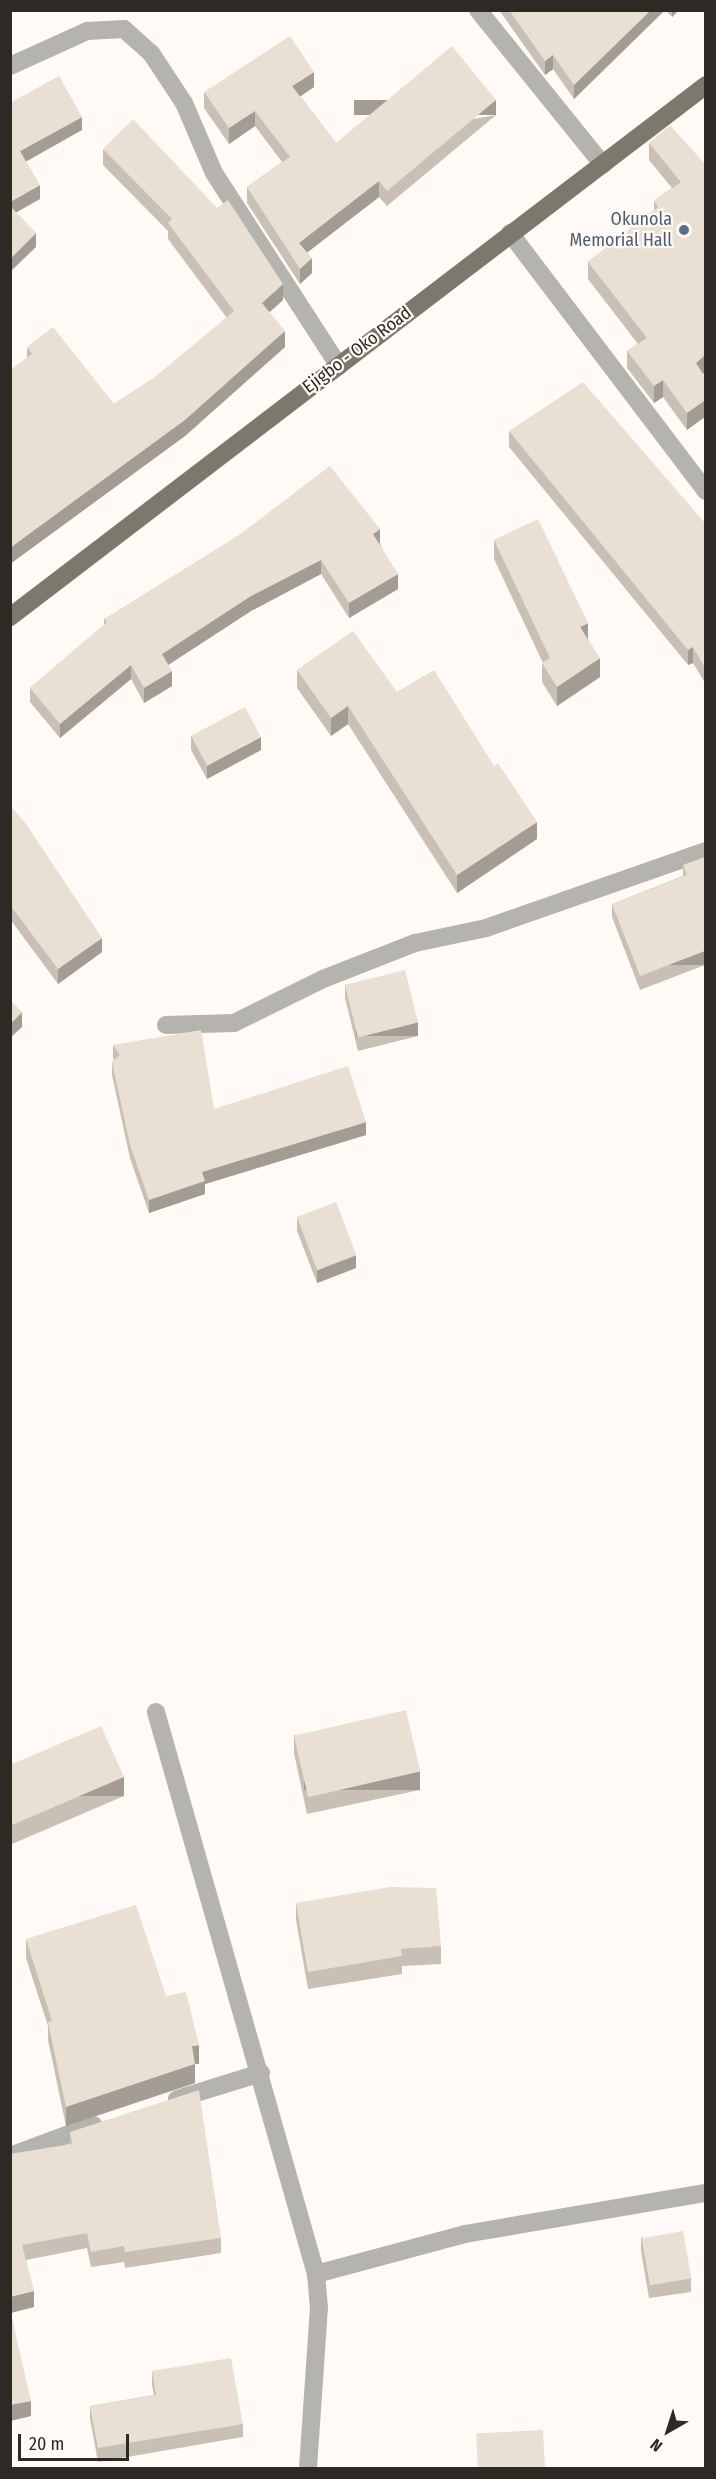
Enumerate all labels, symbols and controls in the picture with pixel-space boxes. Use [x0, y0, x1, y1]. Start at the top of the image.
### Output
place label: Okunola Memorial Hall [570, 209, 672, 252]
marker: Okunola Memorial Hall [677, 223, 691, 237]
street label: Ejigbo - Oko Road [298, 302, 416, 398]
north arrow [638, 2401, 698, 2461]
scale bar [21, 2422, 132, 2460]
text: 20 m [29, 2433, 64, 2455]
text: N [647, 2435, 666, 2456]

